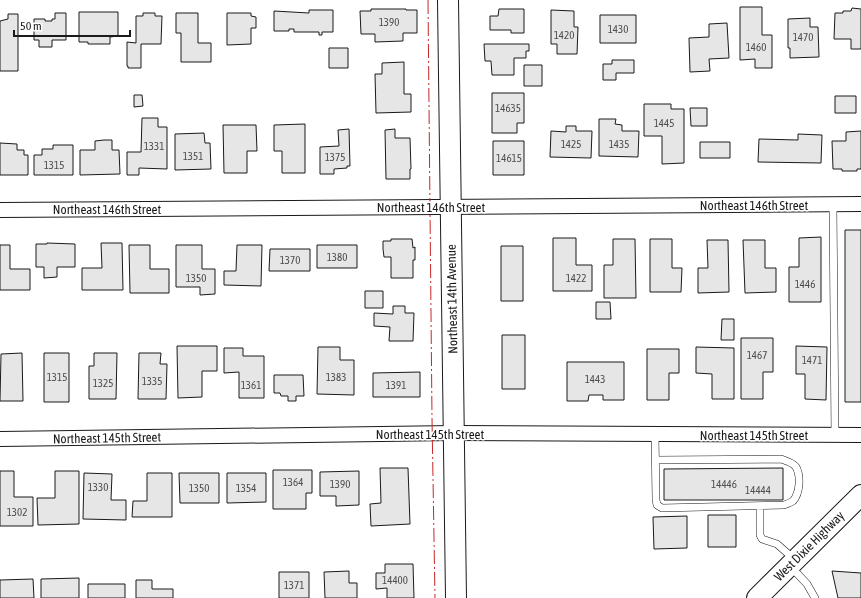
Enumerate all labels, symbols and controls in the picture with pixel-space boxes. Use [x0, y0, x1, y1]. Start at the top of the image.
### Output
scale bar [14, 12, 130, 38]
house number: 1390 [379, 16, 399, 28]
text: 50 m [20, 19, 42, 33]
house number: 1430 [608, 23, 628, 35]
house number: 1420 [554, 29, 574, 41]
house number: 1470 [793, 31, 813, 43]
house number: 1460 [746, 41, 766, 53]
house number: 14635 [495, 102, 521, 114]
house number: 1445 [654, 117, 674, 129]
house number: 1425 [561, 138, 581, 150]
house number: 1435 [609, 138, 629, 150]
house number: 1331 [144, 140, 164, 152]
house number: 1351 [183, 150, 203, 162]
house number: 1375 [325, 151, 345, 163]
house number: 14615 [496, 152, 522, 164]
house number: 1315 [44, 159, 64, 171]
street label: Northeast 146th Street [700, 198, 808, 213]
street label: Northeast 146th Street [377, 200, 485, 215]
street label: Northeast 146th Street [53, 202, 161, 217]
street label: Northeast 14th Avenue [444, 244, 460, 354]
house number: 1380 [327, 251, 347, 263]
house number: 1370 [280, 254, 300, 266]
house number: 1350 [186, 272, 206, 284]
house number: 1422 [566, 272, 586, 284]
house number: 1446 [795, 278, 815, 290]
house number: 1467 [747, 349, 767, 361]
house number: 1471 [802, 354, 822, 366]
house number: 1315 [47, 371, 67, 383]
house number: 1383 [326, 371, 346, 383]
house number: 1443 [585, 373, 605, 385]
house number: 1335 [142, 375, 162, 387]
house number: 1325 [93, 377, 113, 389]
house number: 1361 [241, 379, 261, 391]
house number: 1391 [386, 379, 406, 391]
street label: Northeast 145th Street [376, 427, 484, 442]
street label: Northeast 145th Street [700, 428, 808, 443]
street label: Northeast 145th Street [53, 430, 162, 446]
house number: 1364 [283, 476, 303, 488]
house number: 1390 [330, 478, 350, 490]
house number: 14446 [711, 478, 737, 490]
house number: 1330 [88, 481, 108, 493]
house number: 1350 [189, 482, 209, 494]
house number: 1354 [236, 482, 256, 494]
house number: 14444 [745, 484, 771, 496]
house number: 1302 [7, 506, 27, 518]
street label: West Dixie Highway [771, 507, 848, 584]
house number: 14400 [382, 574, 408, 586]
house number: 1371 [284, 579, 304, 591]

